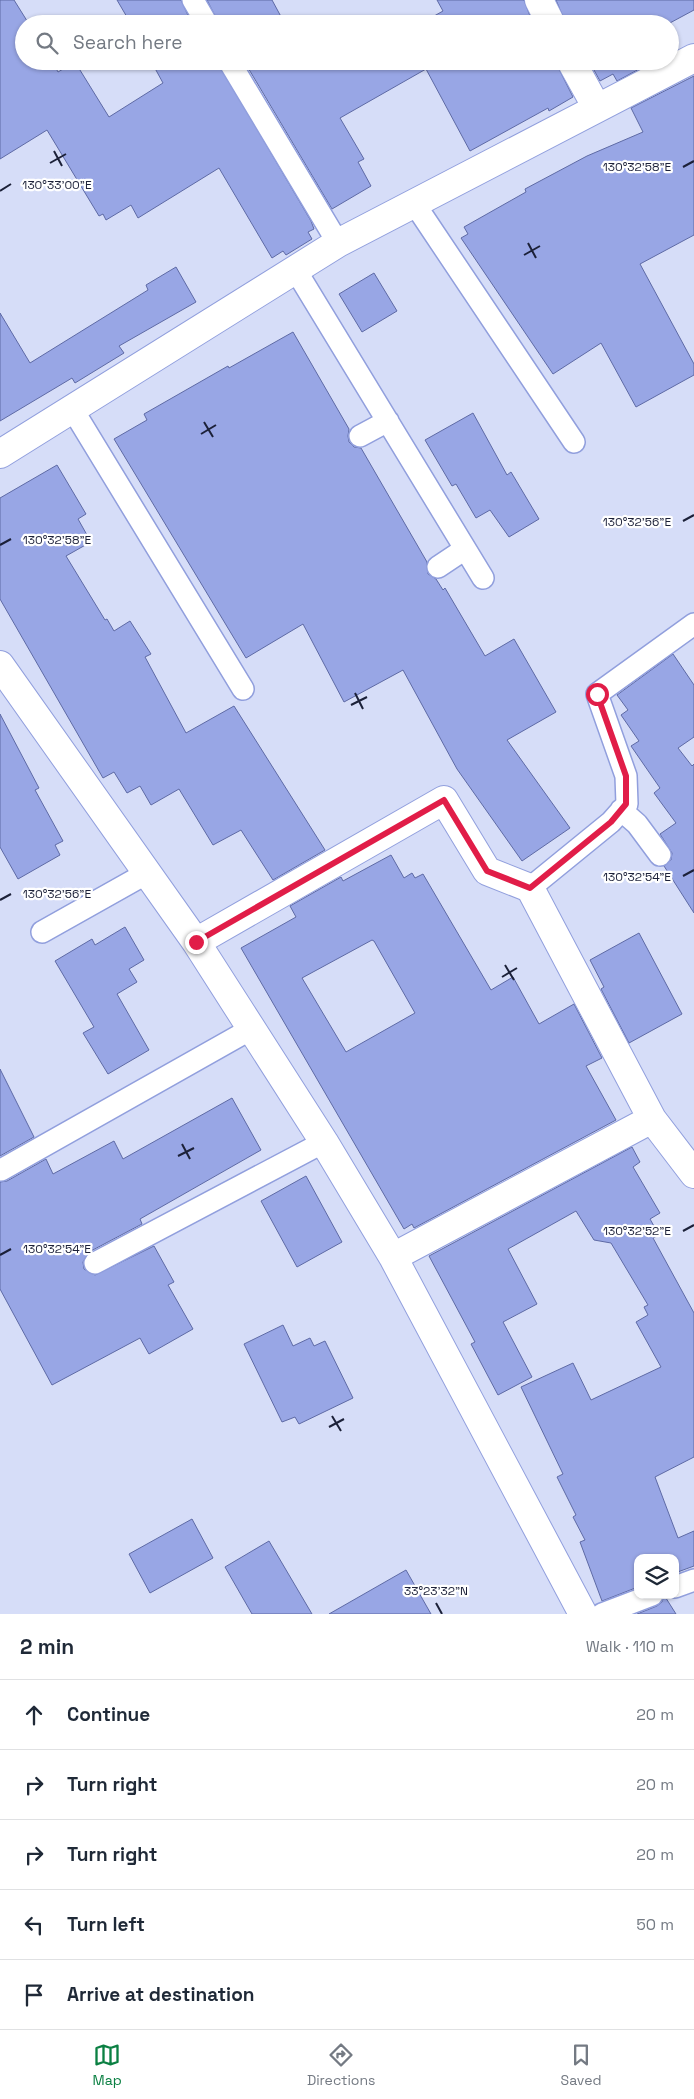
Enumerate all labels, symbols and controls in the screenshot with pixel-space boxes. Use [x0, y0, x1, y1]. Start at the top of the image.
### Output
search box [15, 15, 679, 70]
icon: search [33, 29, 61, 57]
text: Search here [73, 30, 183, 55]
text: 130°32'58"E [603, 159, 672, 175]
text: 130°33'00"E [22, 177, 92, 193]
text: 130°32'56"E [603, 514, 671, 530]
text: 130°32'58"E [23, 532, 92, 548]
route start [586, 683, 609, 706]
text: 130°32'54"E [603, 869, 671, 885]
text: 130°32'56"E [23, 886, 91, 902]
route end [185, 931, 208, 954]
text: 130°32'52"E [603, 1223, 671, 1239]
text: 130°32'54"E [23, 1241, 91, 1257]
map controls [634, 1554, 679, 1599]
button: layers [634, 1554, 679, 1599]
text: 33°23'32"N [404, 1583, 468, 1599]
text: 2 min [20, 1633, 74, 1660]
text: Walk · 110 m [586, 1636, 674, 1657]
icon: ahead [20, 1701, 48, 1729]
text: Continue [67, 1702, 150, 1727]
text: 20 m [636, 1704, 674, 1725]
icon: right [20, 1771, 48, 1799]
text: Turn right [67, 1772, 157, 1797]
text: 20 m [636, 1774, 674, 1795]
icon: right [20, 1841, 48, 1869]
text: Turn right [67, 1842, 157, 1867]
text: 20 m [636, 1844, 674, 1865]
icon: left [20, 1911, 48, 1939]
text: Turn left [67, 1912, 145, 1937]
text: 50 m [636, 1914, 674, 1935]
icon: arrive [20, 1981, 48, 2009]
text: Arrive at destination [67, 1982, 255, 2007]
tab: Map [93, 2041, 122, 2089]
tab: Directions [307, 2041, 375, 2089]
tab: Saved [561, 2041, 601, 2089]

